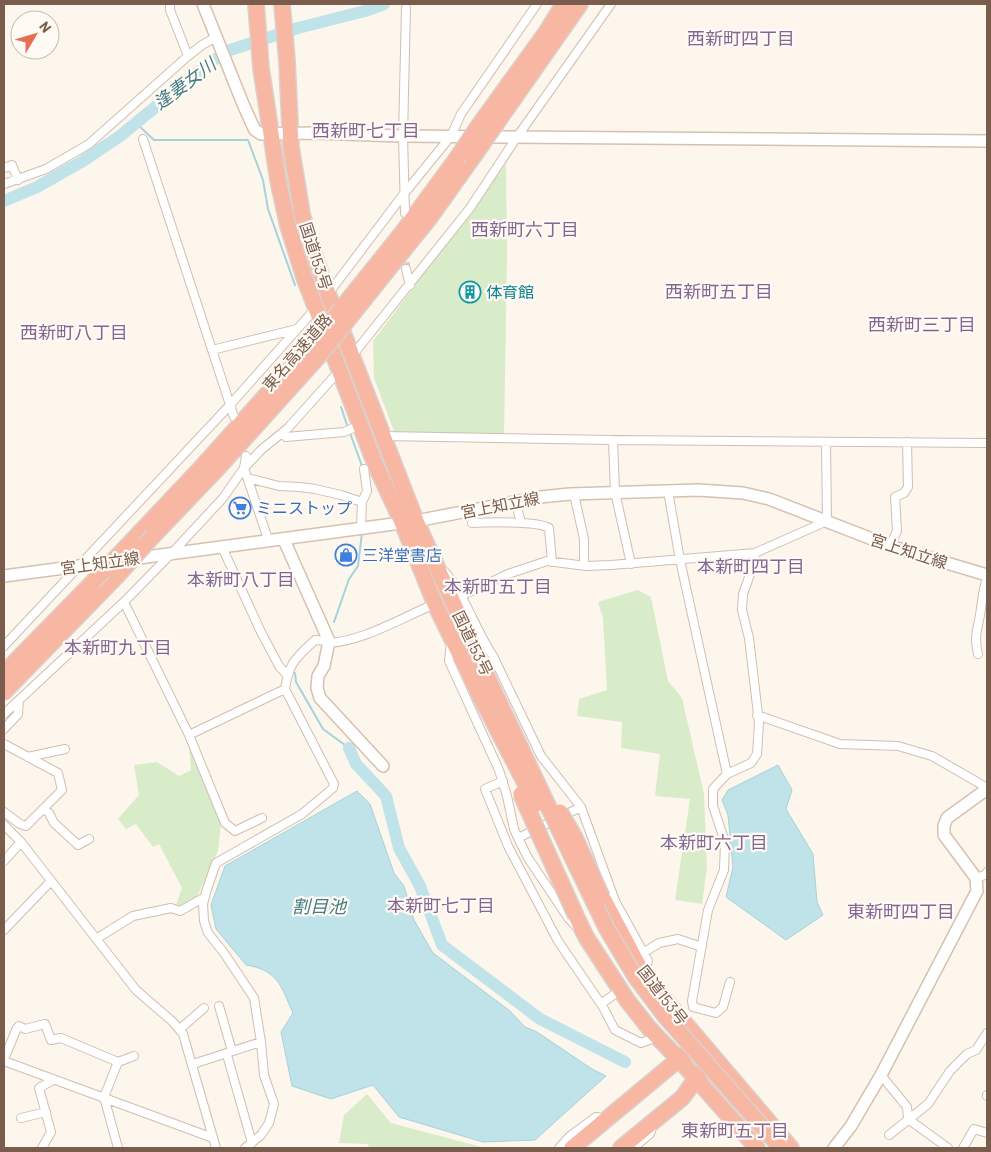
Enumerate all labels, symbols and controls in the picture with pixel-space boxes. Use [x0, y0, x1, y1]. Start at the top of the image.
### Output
north arrow [10, 10, 60, 60]
text: N [36, 18, 55, 36]
district label: 西新町四丁目 [687, 27, 795, 49]
water label: 逢妻女川 [149, 52, 221, 114]
district label: 西新町七丁目 [312, 119, 420, 141]
district label: 西新町六丁目 [471, 218, 579, 240]
street label: 国道153号 [297, 220, 336, 292]
building icon: 体育館 [458, 280, 482, 304]
district label: 西新町五丁目 [665, 280, 773, 302]
place label: 体育館 [486, 282, 534, 301]
street label: 東名高速道路 [258, 309, 335, 394]
district label: 西新町三丁目 [868, 313, 976, 335]
district label: 西新町八丁目 [20, 321, 128, 343]
street label: 宮上知立線 [459, 488, 541, 521]
supermarket icon: ミニストップ [228, 496, 252, 520]
place label: ミニストップ [256, 498, 352, 517]
street label: 宮上知立線 [868, 529, 950, 572]
shop icon: 三洋堂書店 [334, 543, 358, 567]
place label: 三洋堂書店 [362, 545, 442, 564]
street label: 宮上知立線 [59, 548, 141, 577]
district label: 本新町四丁目 [697, 555, 805, 577]
district label: 本新町八丁目 [187, 568, 295, 590]
district label: 本新町五丁目 [444, 575, 552, 597]
street label: 国道153号 [450, 607, 497, 678]
district label: 本新町九丁目 [64, 636, 172, 658]
district label: 本新町六丁目 [660, 831, 768, 853]
district label: 本新町七丁目 [387, 894, 495, 916]
water label: 割目池 [292, 895, 348, 917]
district label: 東新町四丁目 [847, 900, 955, 922]
street label: 国道153号 [634, 961, 692, 1028]
district label: 東新町五丁目 [681, 1119, 789, 1141]

